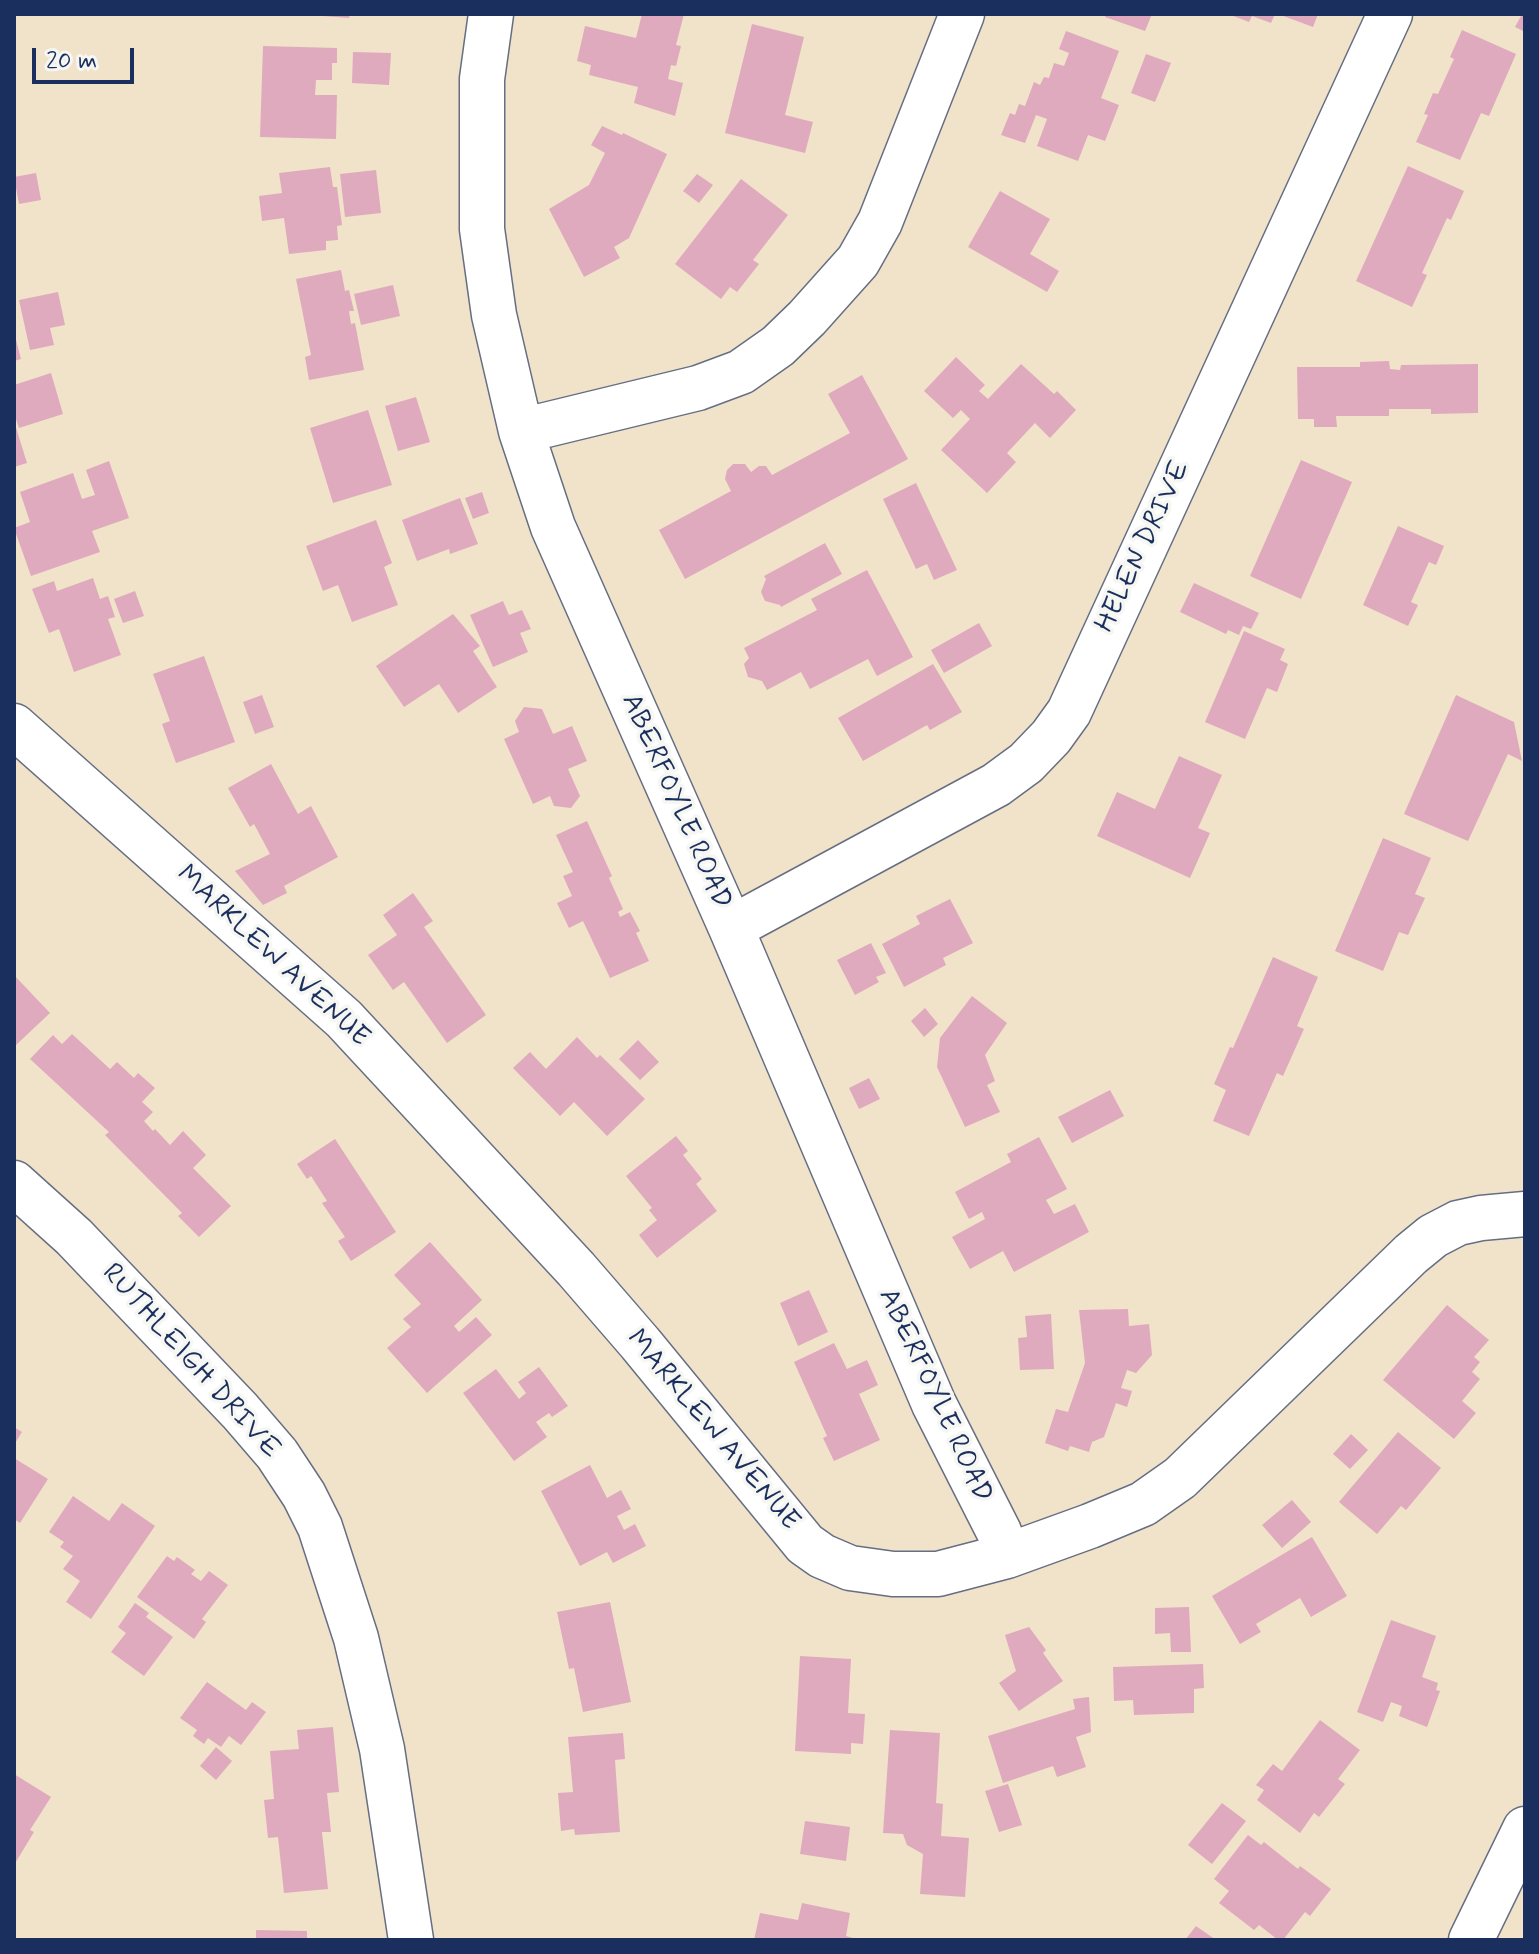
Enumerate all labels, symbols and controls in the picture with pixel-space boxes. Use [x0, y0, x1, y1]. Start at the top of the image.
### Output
scale bar [36, 32, 138, 82]
text: 20 m [46, 46, 97, 77]
street label: HELEN DRIVE [1090, 456, 1198, 638]
street label: ABERFOYLE ROAD [612, 689, 738, 915]
street label: MARKLEW AVENUE [168, 859, 376, 1055]
street label: RUTHLEIGH DRIVE [94, 1257, 286, 1467]
street label: ABERFOYLE ROAD [870, 1284, 998, 1508]
street label: MARKLEW AVENUE [618, 1324, 806, 1538]

